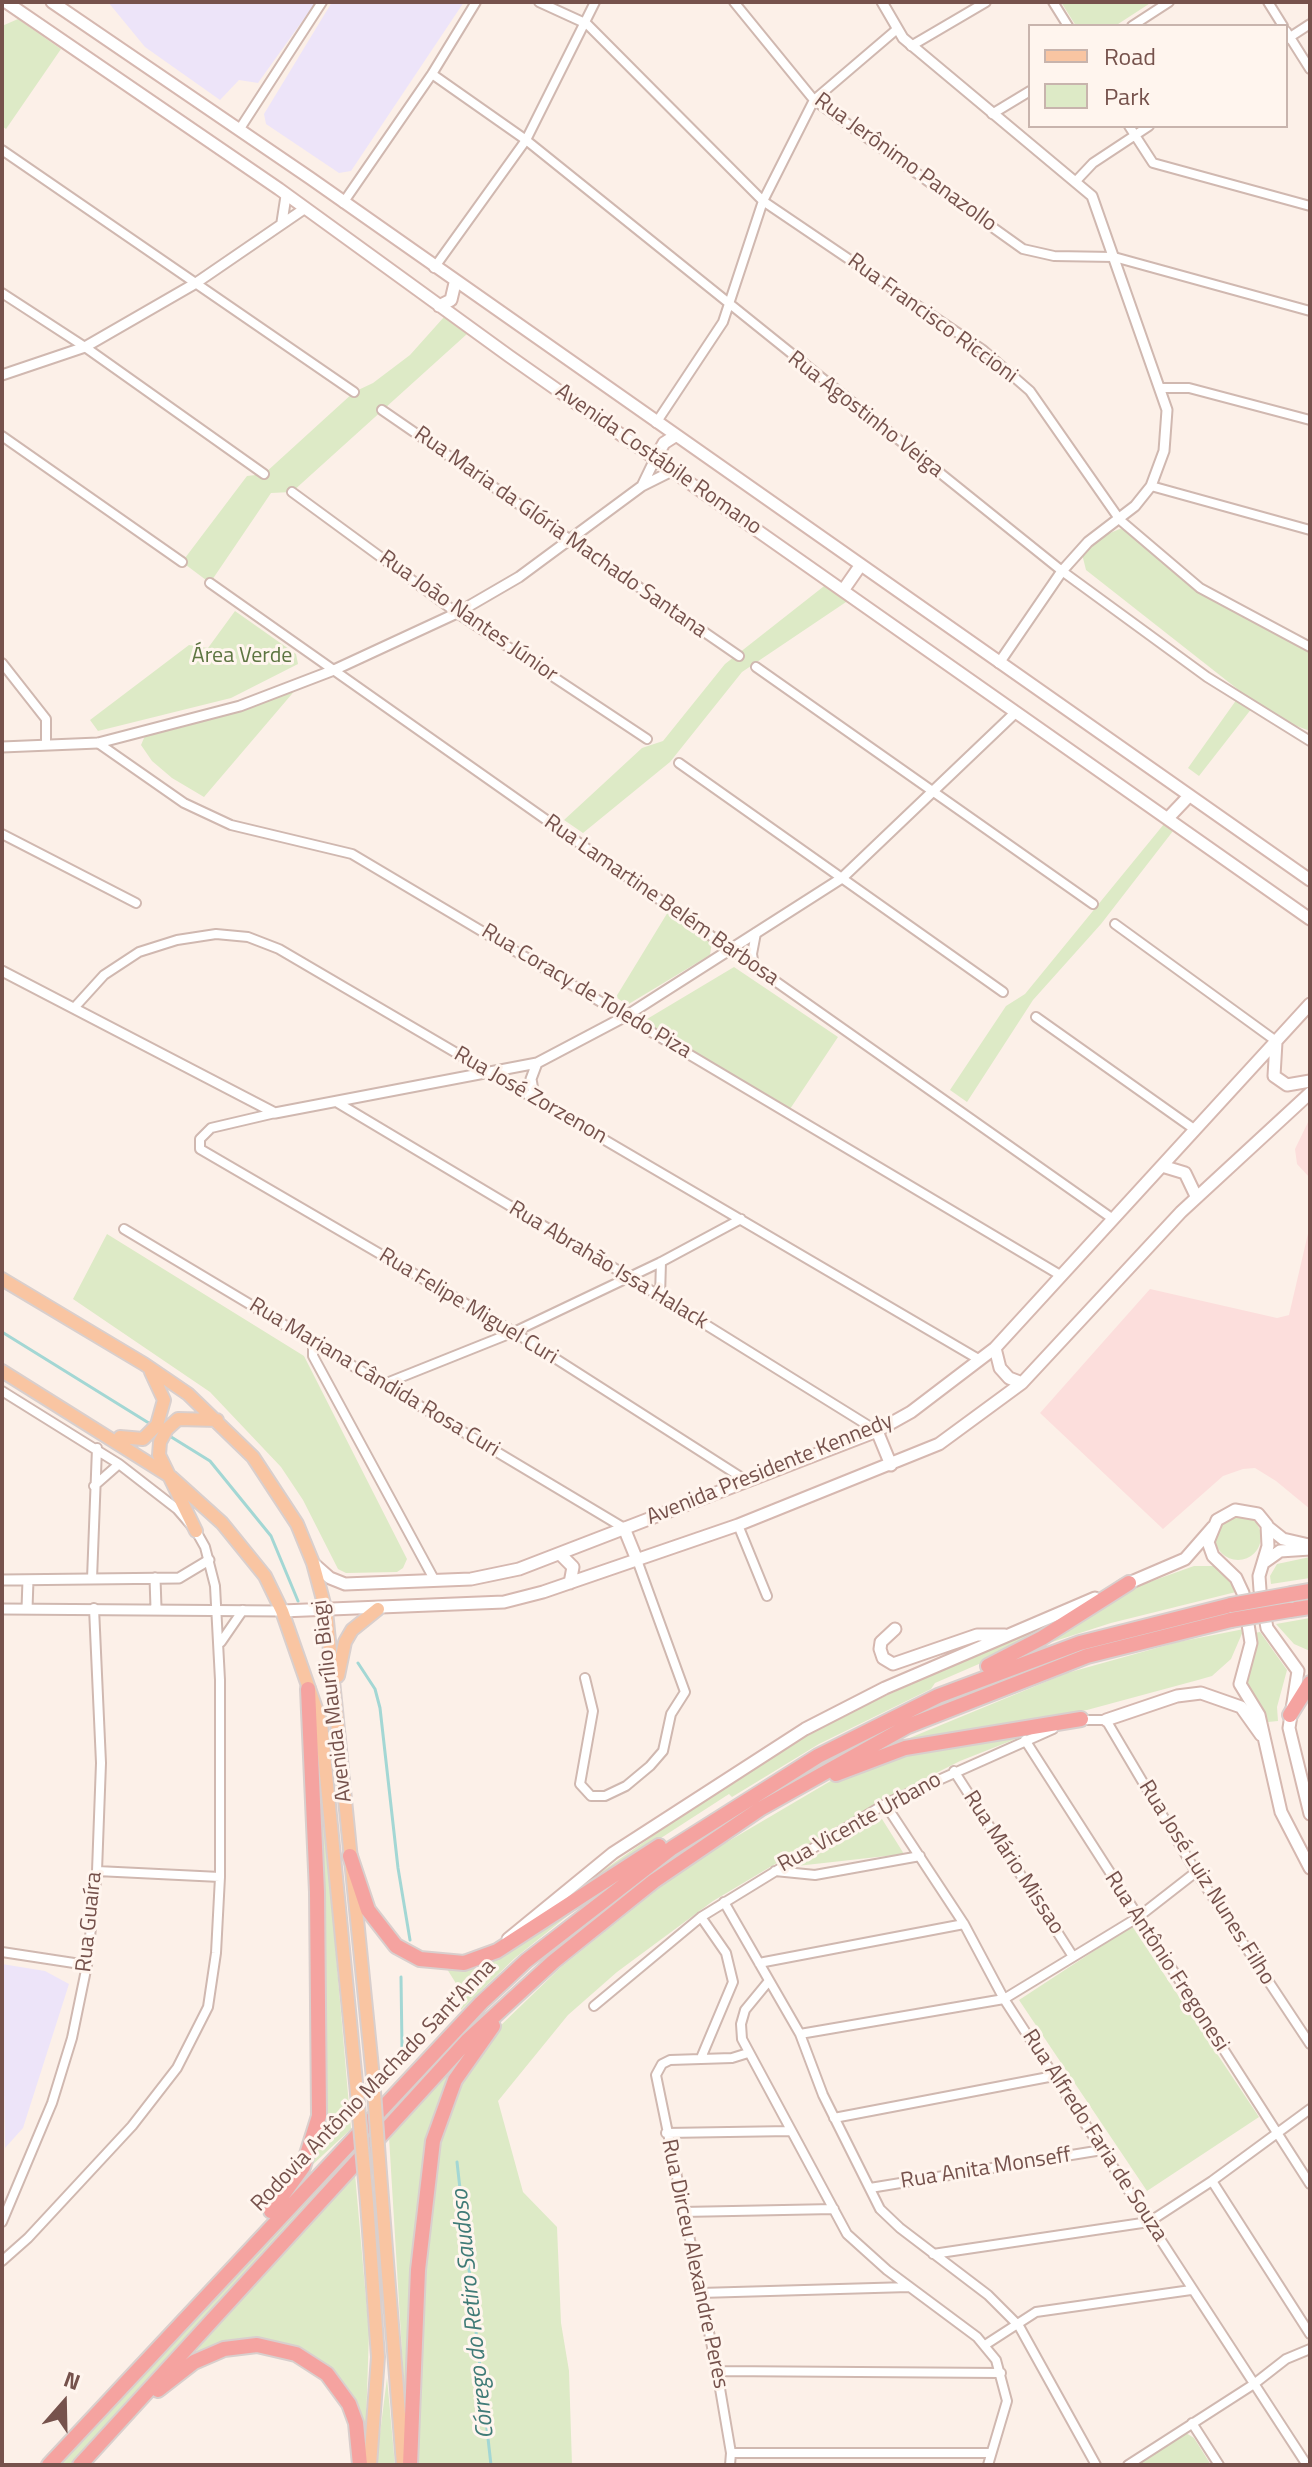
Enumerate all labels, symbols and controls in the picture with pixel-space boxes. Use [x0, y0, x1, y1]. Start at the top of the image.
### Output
legend [1028, 24, 1288, 128]
text: Road [1104, 38, 1156, 74]
text: Park [1104, 78, 1150, 114]
street label: Rua Jerônimo Panazollo [809, 88, 1001, 238]
street label: Rua Francisco Riccioni [842, 248, 1022, 390]
street label: Rua Agostinho Veiga [782, 346, 948, 484]
street label: Avenida Costábile Romano [550, 379, 766, 541]
street label: Rua Maria da Glória Machado Santana [409, 421, 711, 645]
street label: Rua João Nantes Júnior [374, 545, 562, 689]
park label: Área Verde [192, 644, 292, 670]
street label: Rua Lamartine Belém Barbosa [538, 810, 784, 992]
street label: Rua Coracy de Toledo Piza [476, 919, 696, 1065]
street label: Rua José Zorzenon [449, 1042, 611, 1150]
street label: Rua Abrahão Issa Halack [504, 1196, 712, 1336]
street label: Rua Felipe Miguel Curi [374, 1243, 562, 1371]
street label: Rua Mariana Cândida Rosa Curi [244, 1293, 504, 1463]
street label: Avenida Presidente Kennedy [643, 1408, 897, 1532]
street label: Avenida Maurílio Biagi [307, 1598, 359, 1804]
street label: Rua Vicente Urbano [774, 1767, 946, 1879]
street label: Rua José Luiz Nunes Filho [1132, 1776, 1280, 1990]
street label: Rua Mário Missao [957, 1786, 1069, 1940]
street label: Rua Antônio Fregonesi [1098, 1867, 1234, 2057]
street label: Rua Guaíra [72, 1871, 108, 1973]
street label: Rodovia Antônio Machado Sant'Anna [246, 1954, 502, 2218]
street label: Rua Alfredo Faria de Souza [1016, 2025, 1172, 2247]
street label: Rua Dirceu Alexandre Peres [655, 2137, 733, 2391]
street label: Rua Anita Monseff [899, 2143, 1073, 2195]
water label: Córrego do Retiro Saudoso [447, 2188, 501, 2440]
text: N [59, 2362, 85, 2399]
north arrow [24, 2363, 104, 2443]

